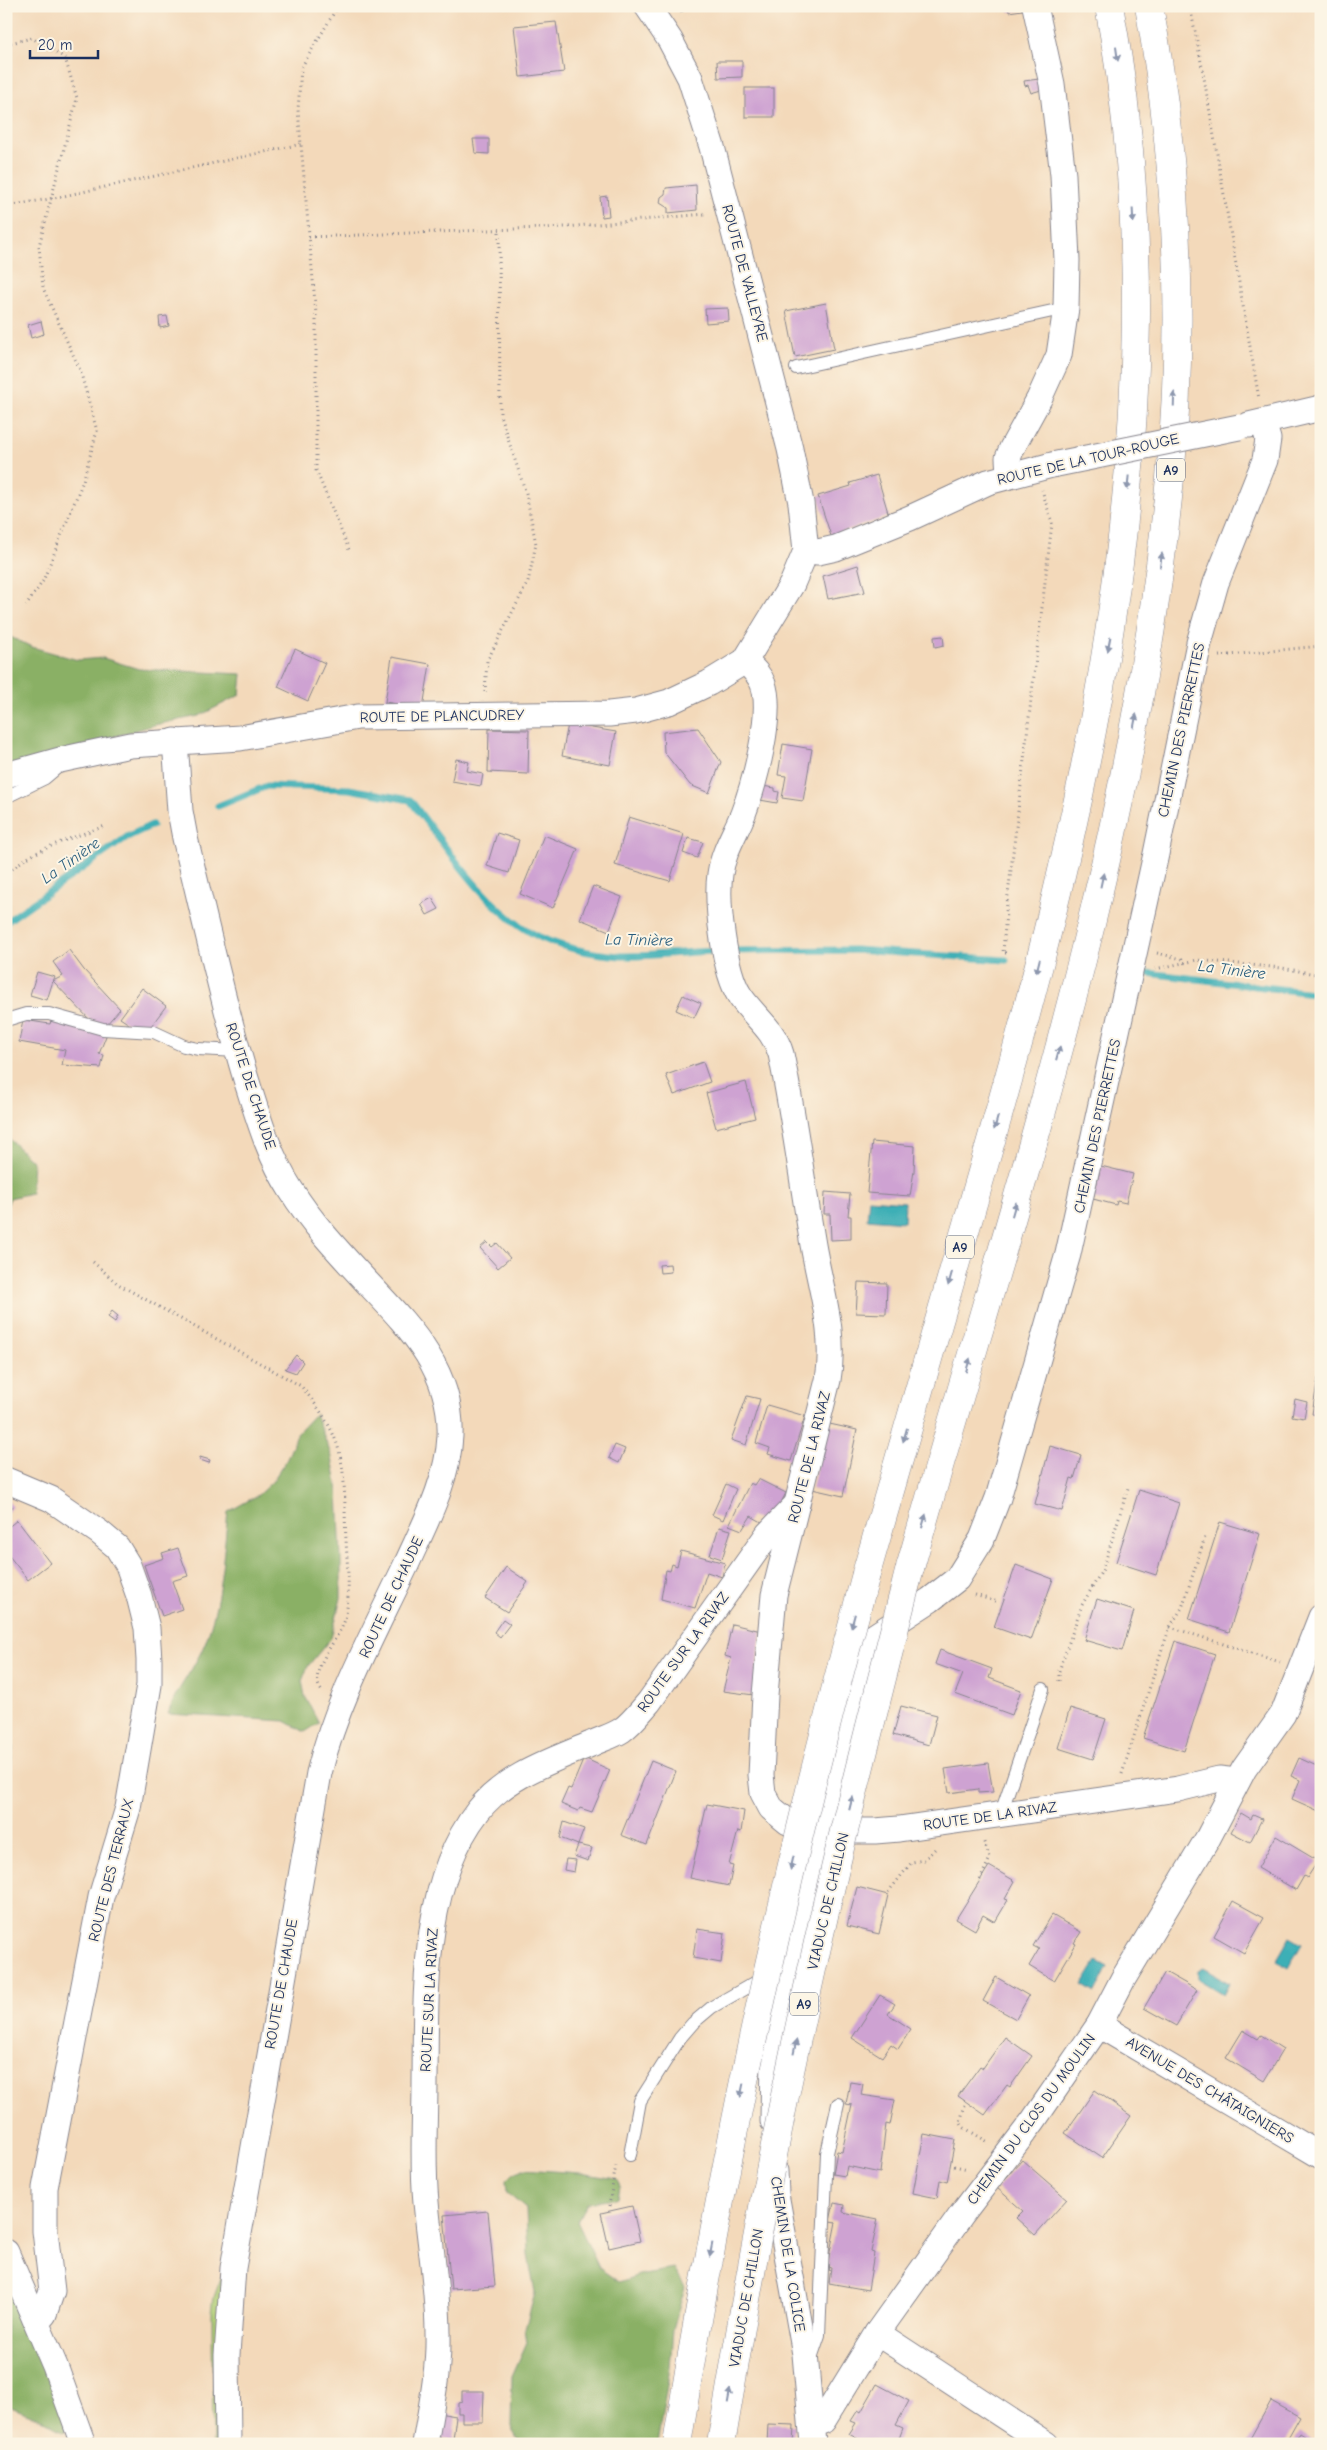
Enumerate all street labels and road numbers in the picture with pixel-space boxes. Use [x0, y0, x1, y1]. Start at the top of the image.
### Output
street label: ROUTE DE VALLEYRE [718, 203, 772, 343]
street label: ROUTE DE LA TOUR-ROUGE [995, 429, 1181, 489]
road number: A9 [1157, 458, 1185, 482]
street label: CHEMIN DES PIERRETTES [1154, 641, 1208, 819]
street label: ROUTE DE PLANCUDREY [359, 706, 525, 726]
street label: ROUTE DE CHAUDE [222, 1020, 280, 1152]
street label: CHEMIN DES PIERRETTES [1070, 1037, 1124, 1215]
road number: A9 [946, 1236, 974, 1258]
street label: ROUTE DE LA RIVAZ [784, 1389, 834, 1525]
street label: ROUTE DE CHAUDE [355, 1533, 427, 1661]
street label: ROUTE SUR LA RIVAZ [633, 1588, 733, 1716]
street label: ROUTE DES TERRAUX [85, 1797, 137, 1943]
street label: ROUTE DE LA RIVAZ [922, 1798, 1058, 1834]
street label: VIADUC DE CHILLON [803, 1831, 853, 1971]
street label: ROUTE DE CHAUDE [261, 1917, 301, 2051]
street label: ROUTE SUR LA RIVAZ [416, 1927, 442, 2072]
road number: A9 [790, 1992, 818, 2016]
street label: CHEMIN DU CLOS DU MOULIN [963, 2030, 1099, 2208]
street label: AVENUE DES CHÂTAIGNIERS [1123, 2032, 1298, 2147]
street label: CHEMIN DE LA COLICE [767, 2175, 809, 2333]
street label: VIADUC DE CHILLON [725, 2227, 767, 2369]

